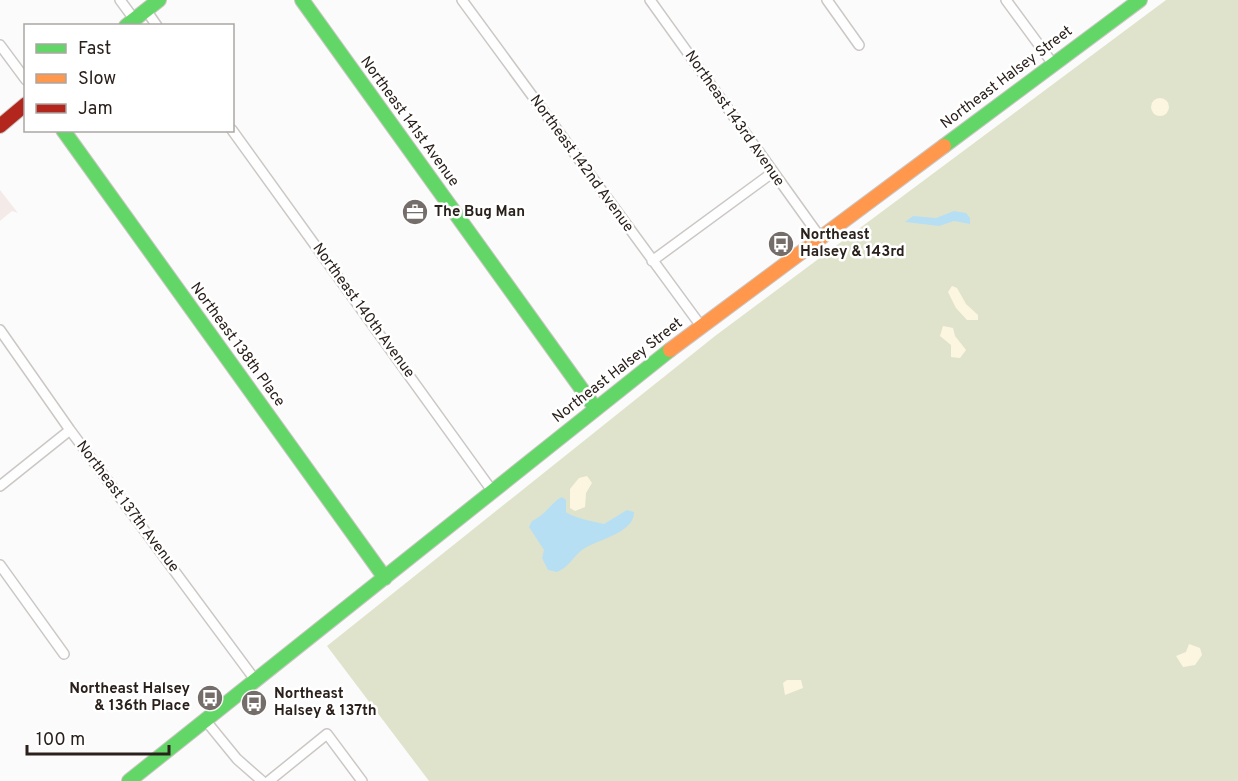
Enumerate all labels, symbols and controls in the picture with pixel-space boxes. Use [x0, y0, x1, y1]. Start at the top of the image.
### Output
street label: Northeast Halsey Street [937, 22, 1077, 134]
legend [24, 24, 234, 132]
text: Fast [78, 38, 111, 61]
street label: Northeast 143rd Avenue [680, 47, 788, 191]
street label: Northeast 141st Avenue [355, 53, 463, 191]
text: Slow [78, 68, 116, 91]
street label: Northeast 142nd Avenue [525, 92, 637, 236]
text: Jam [78, 98, 113, 121]
office icon: The Bug Man [400, 197, 430, 227]
place label: The Bug Man [434, 203, 525, 222]
place label: Northeast Halsey & 143rd [800, 226, 905, 262]
bus stop icon: Northeast Halsey & 143rd [766, 229, 796, 259]
street label: Northeast 140th Avenue [308, 240, 418, 382]
street label: Northeast 138th Place [186, 279, 288, 411]
street label: Northeast Halsey Street [549, 314, 687, 428]
street label: Northeast 137th Avenue [71, 437, 183, 577]
place label: Northeast Halsey & 136th Place [69, 680, 190, 716]
bus stop icon: Northeast Halsey & 136th Place [195, 683, 225, 713]
place label: Northeast Halsey & 137th [274, 685, 377, 721]
bus stop icon: Northeast Halsey & 137th [239, 688, 269, 718]
scale bar [27, 718, 170, 756]
text: 100 m [36, 729, 85, 752]

